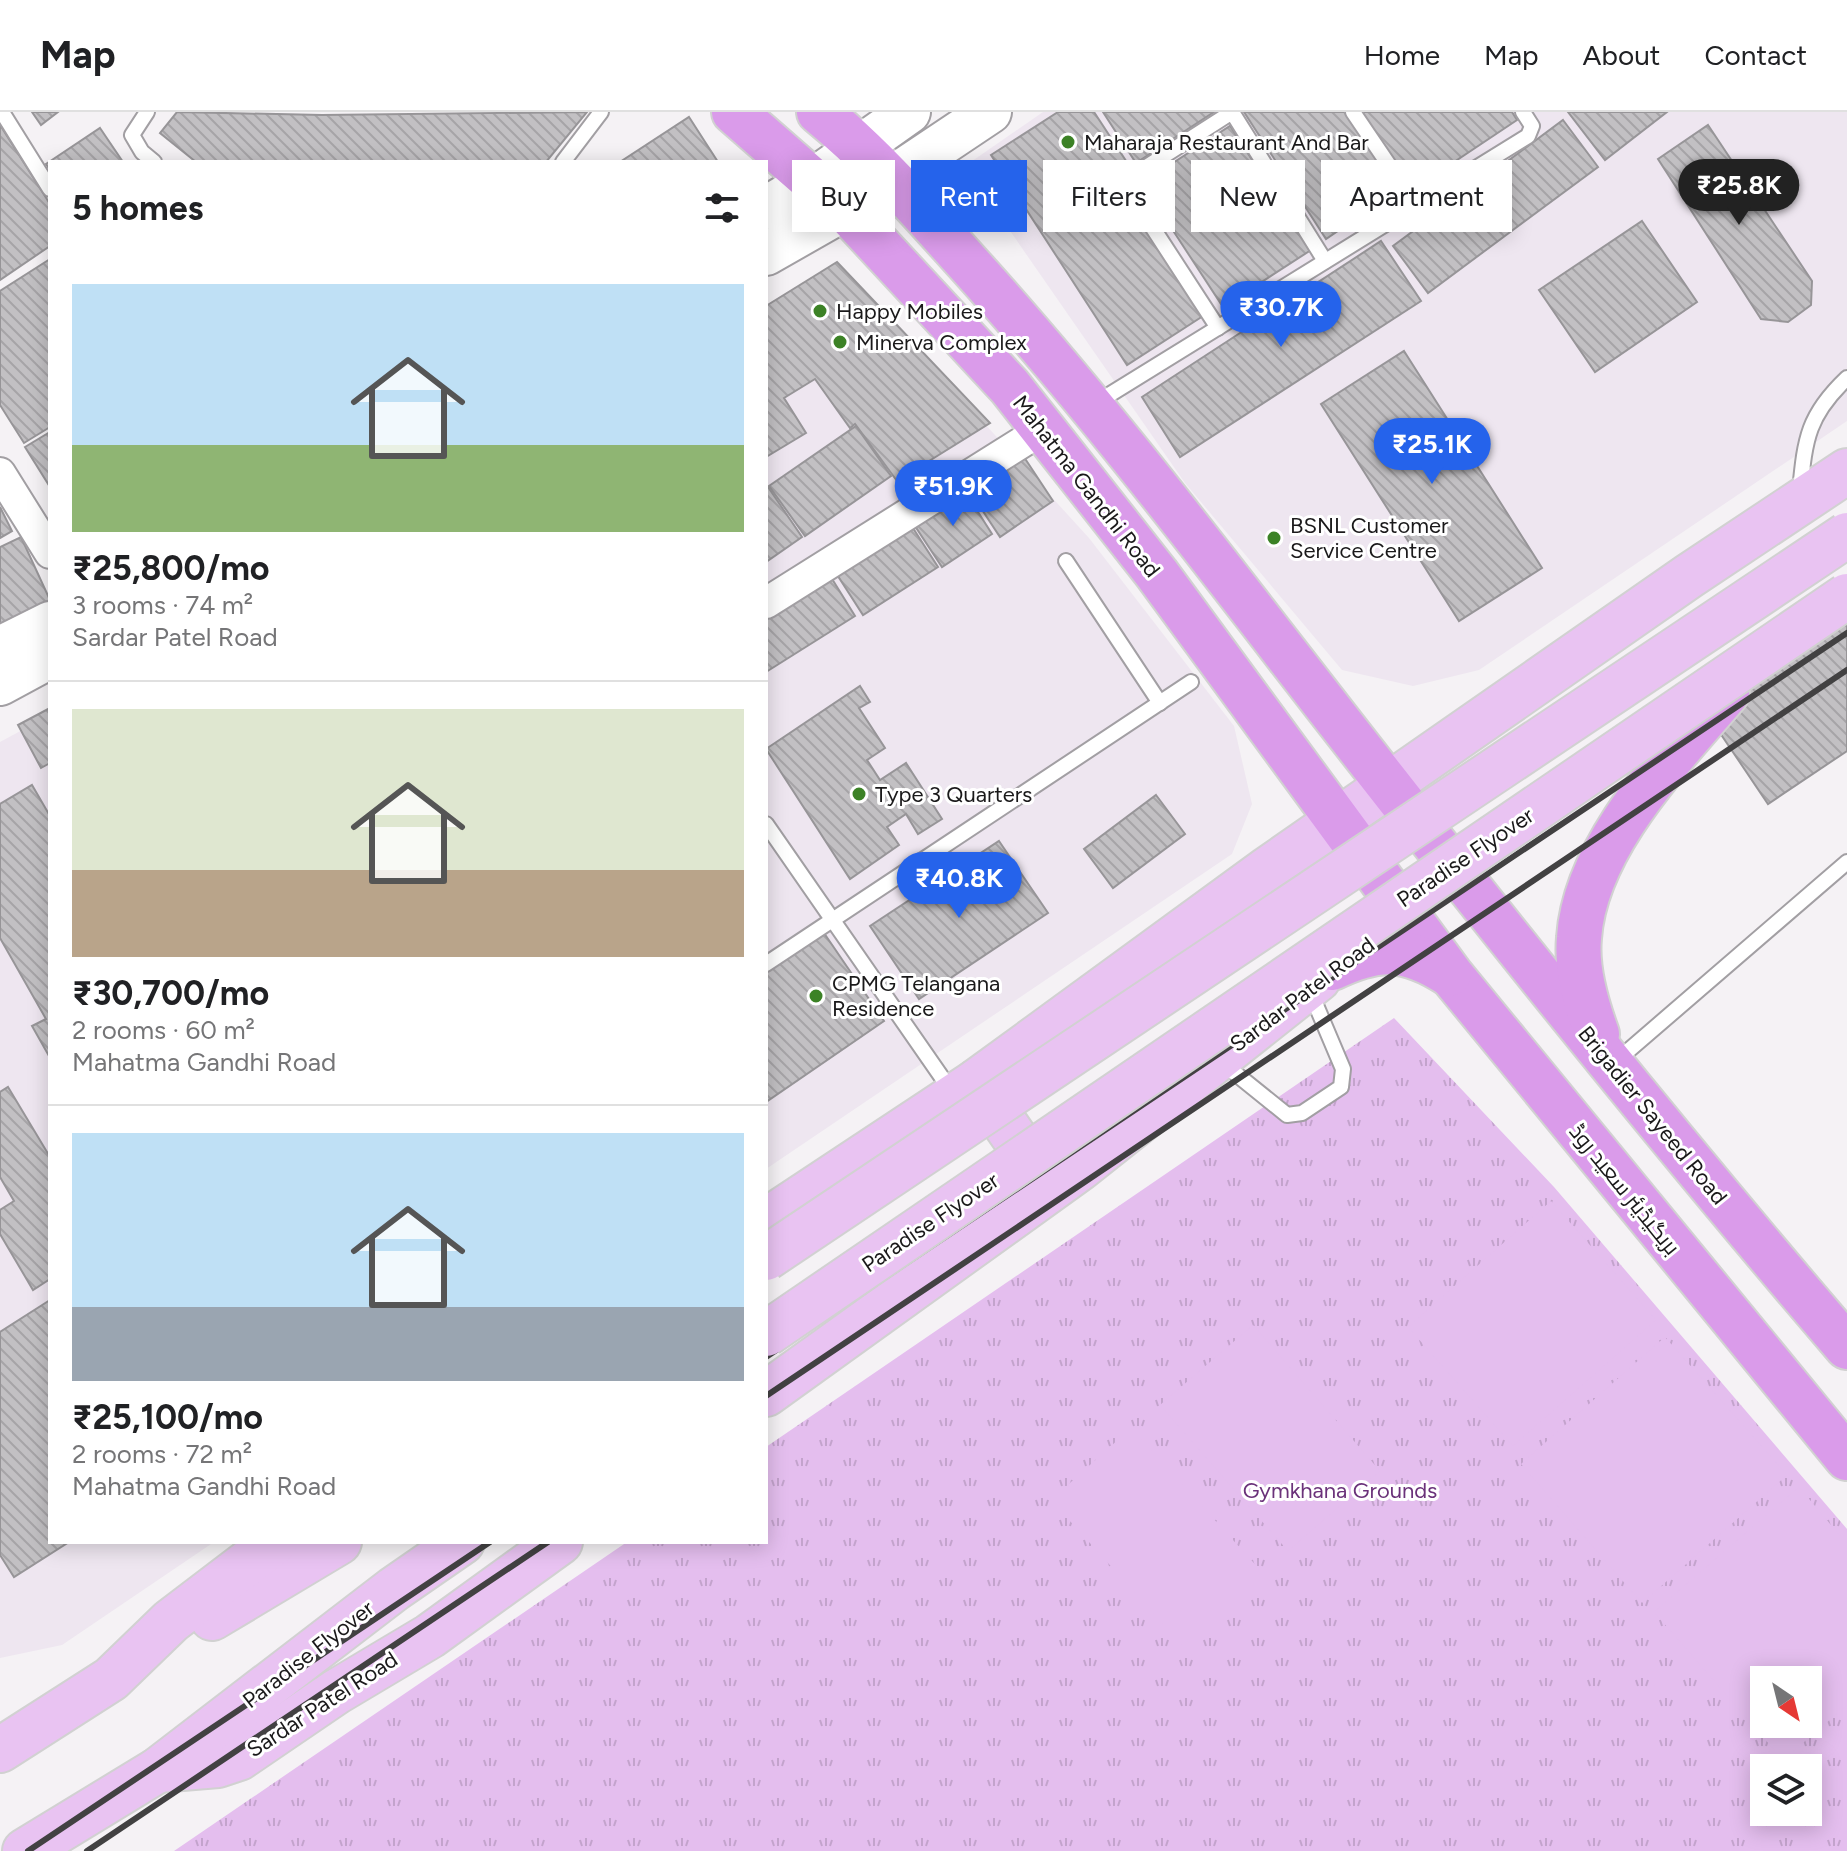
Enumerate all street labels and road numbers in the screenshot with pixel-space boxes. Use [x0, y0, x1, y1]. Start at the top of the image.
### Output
street label: Mahatma Gandhi Road [1007, 390, 1166, 583]
street label: Paradise Flyover [1392, 801, 1539, 913]
street label: Sardar Patel Road [1225, 931, 1380, 1058]
street label: Brigadier Sayeed Road [1572, 1021, 1733, 1210]
street label: بریگیڈیئر سعید روڈ [1564, 1118, 1686, 1260]
street label: Paradise Flyover [857, 1166, 1004, 1278]
street label: Paradise Flyover [237, 1594, 380, 1714]
street label: Sardar Patel Road [242, 1646, 403, 1763]

